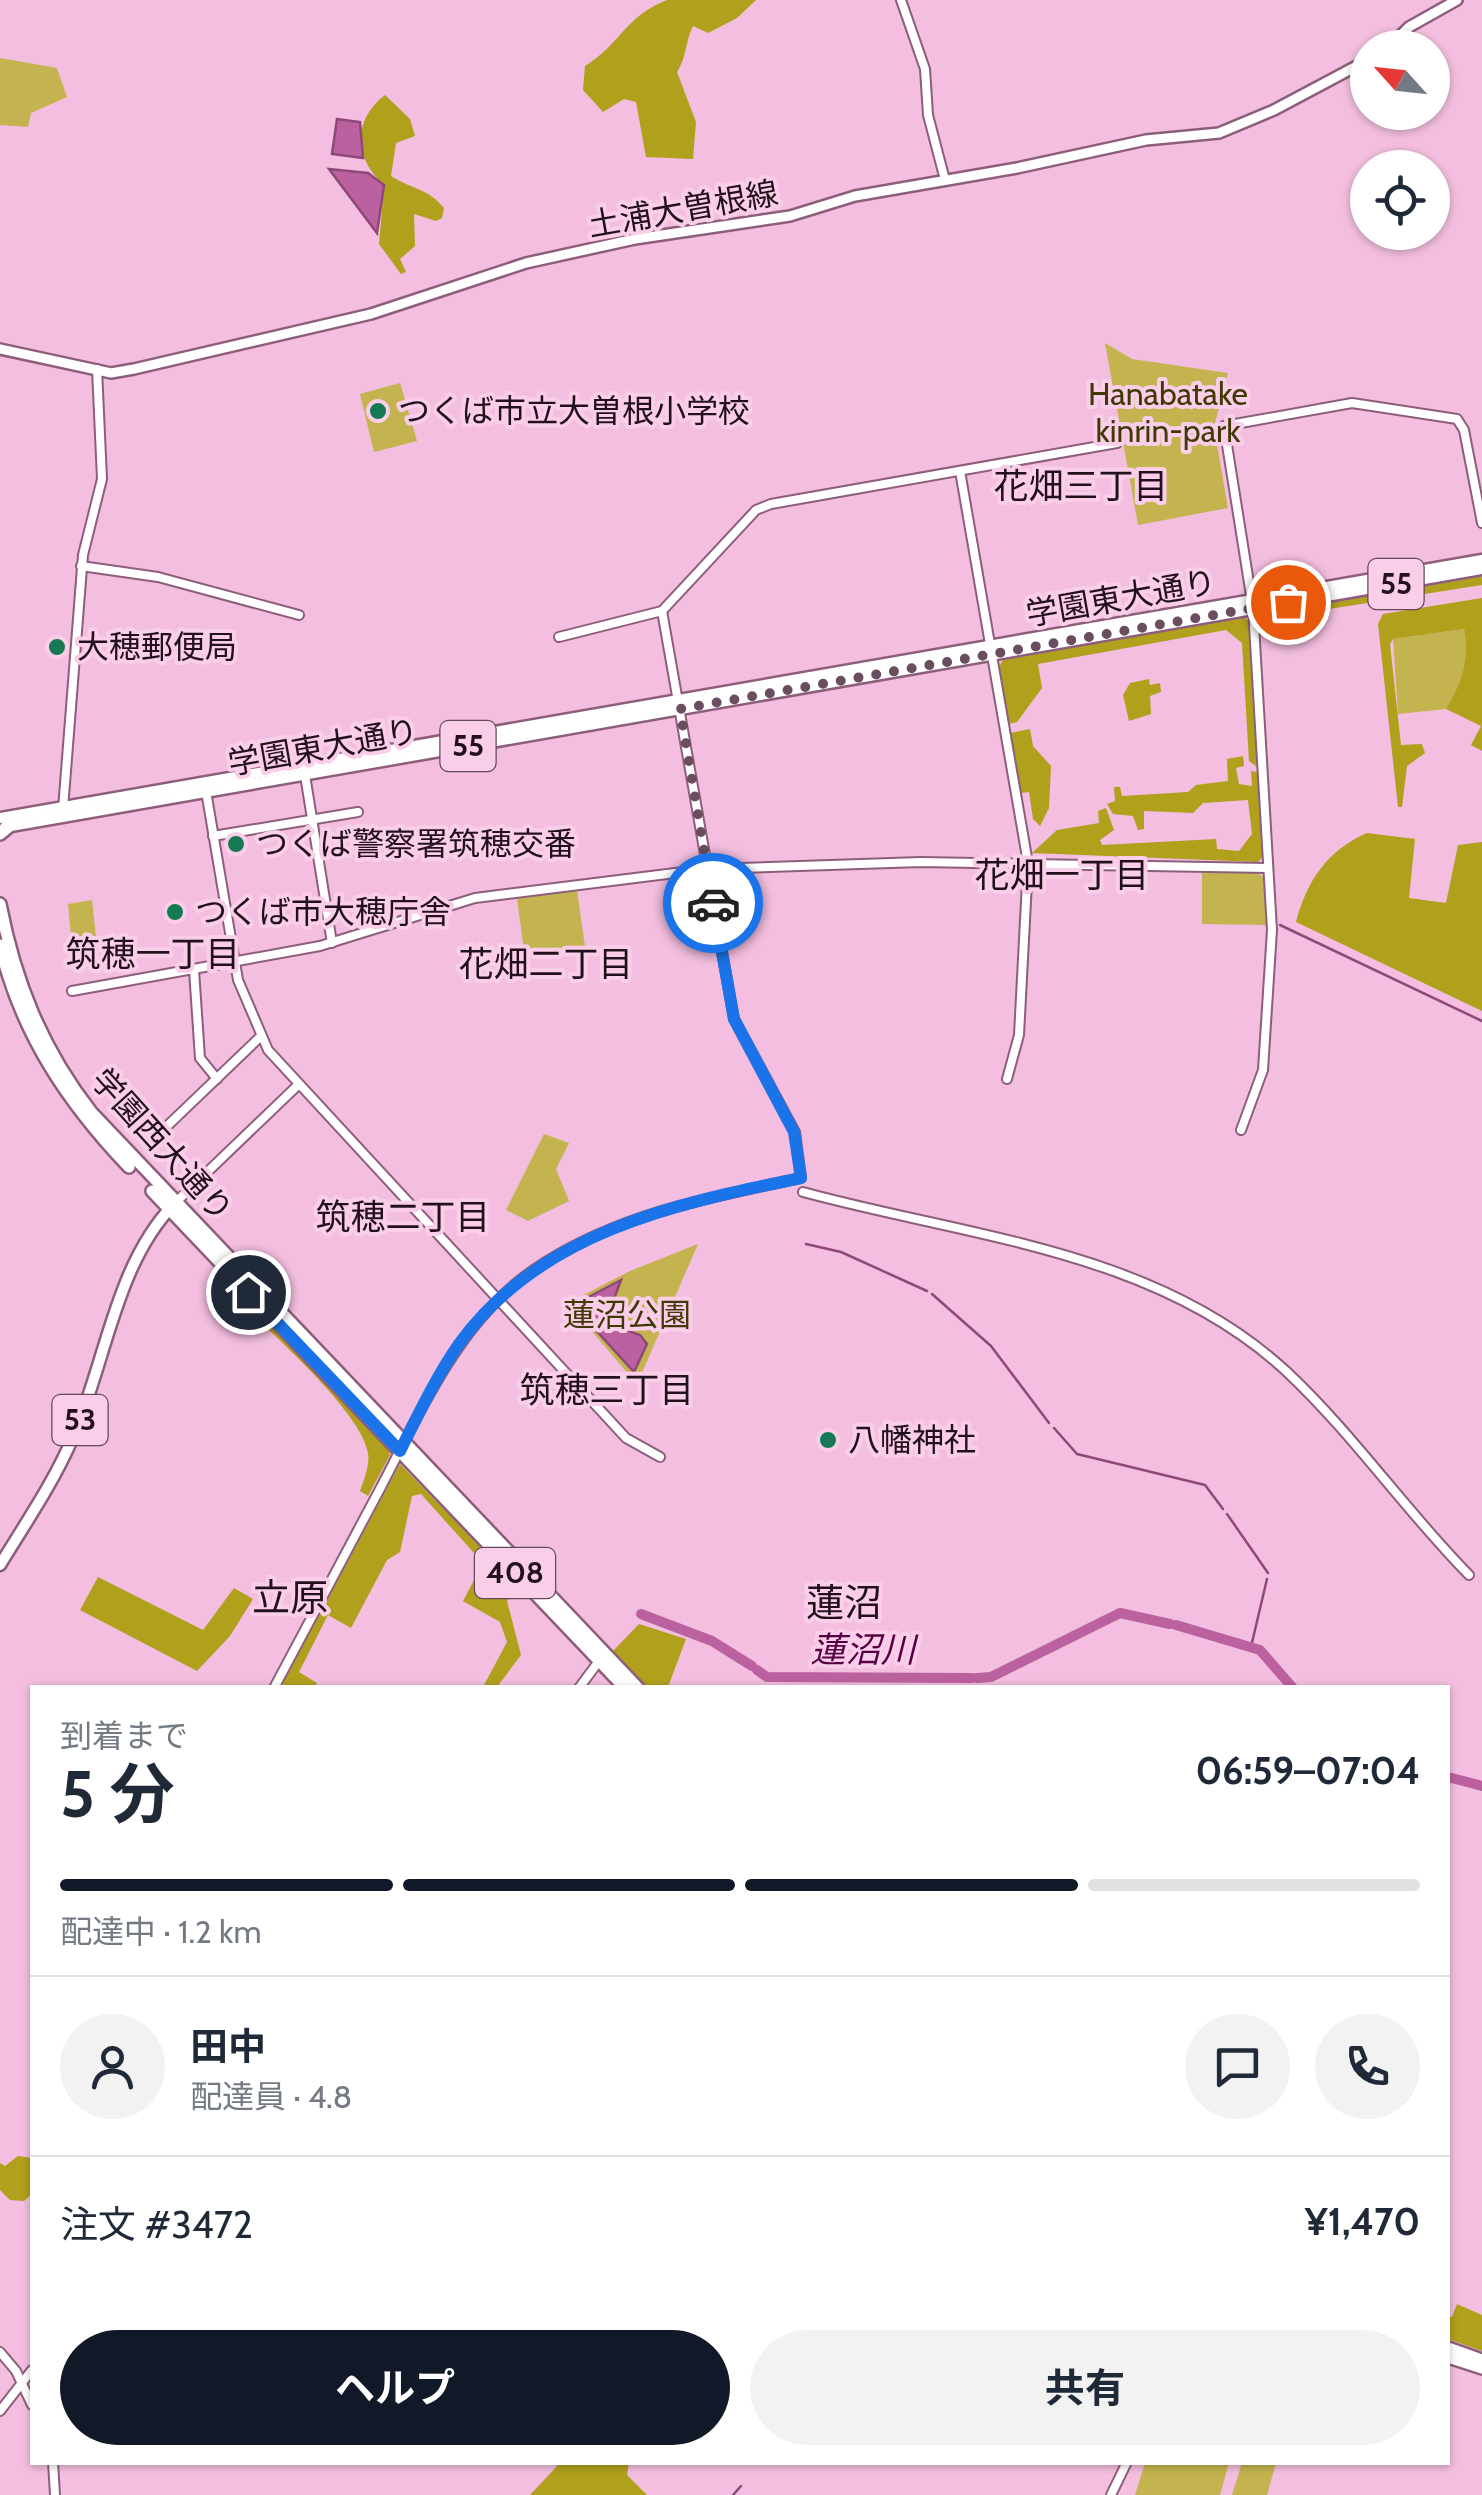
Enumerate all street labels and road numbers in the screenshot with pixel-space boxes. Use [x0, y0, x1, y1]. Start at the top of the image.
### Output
street label: 土浦大曽根線 [585, 173, 781, 244]
road number: 55 [1368, 559, 1424, 609]
street label: 学園東大通り [1023, 562, 1219, 633]
street label: 学園東大通り [225, 711, 421, 782]
road number: 55 [440, 721, 496, 771]
street label: 学園西大通り [84, 1060, 241, 1229]
road number: 53 [52, 1395, 108, 1445]
road number: 408 [475, 1548, 555, 1598]

